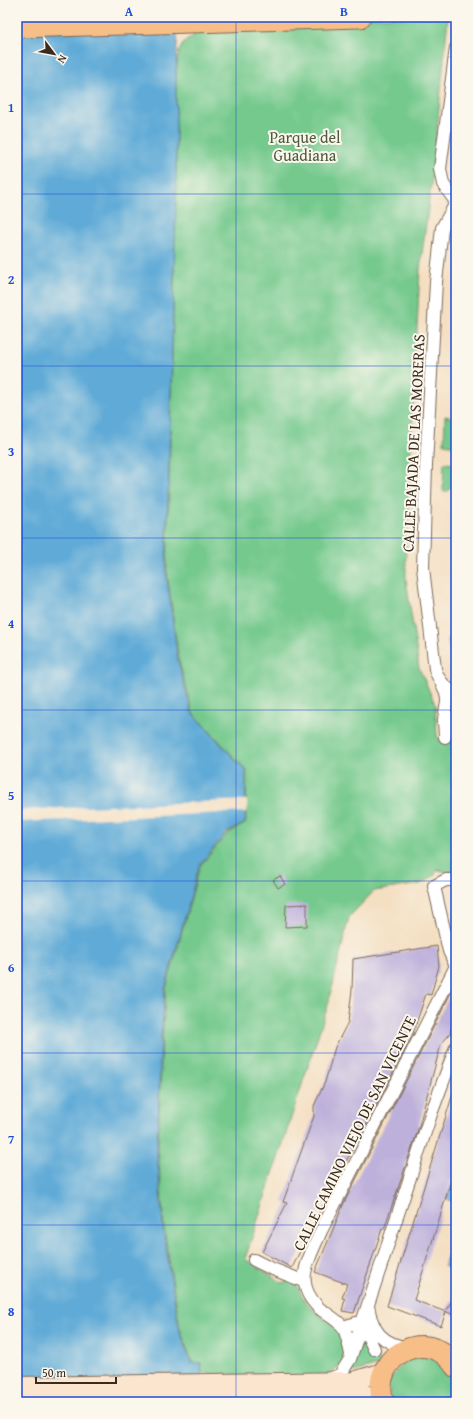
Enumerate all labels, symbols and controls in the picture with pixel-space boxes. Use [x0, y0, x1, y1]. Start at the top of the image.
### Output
text: A [125, 2, 134, 21]
text: B [340, 2, 348, 21]
north arrow [34, 34, 74, 74]
text: N [53, 52, 71, 67]
text: 1 [8, 98, 14, 117]
park label: Parque del Guadiana [269, 125, 341, 167]
text: 2 [8, 270, 15, 289]
street label: CALLE BAJADA DE LAS MORERAS [395, 333, 431, 553]
text: 3 [8, 442, 14, 461]
text: 4 [8, 614, 15, 633]
text: 5 [8, 786, 15, 805]
text: 6 [8, 958, 15, 977]
street label: CALLE CAMINO VIEJO DE SAN VICENTE [286, 1011, 422, 1255]
text: 7 [8, 1130, 15, 1149]
text: 8 [8, 1302, 15, 1321]
scale bar [36, 1359, 116, 1385]
text: 50 m [42, 1364, 66, 1381]

